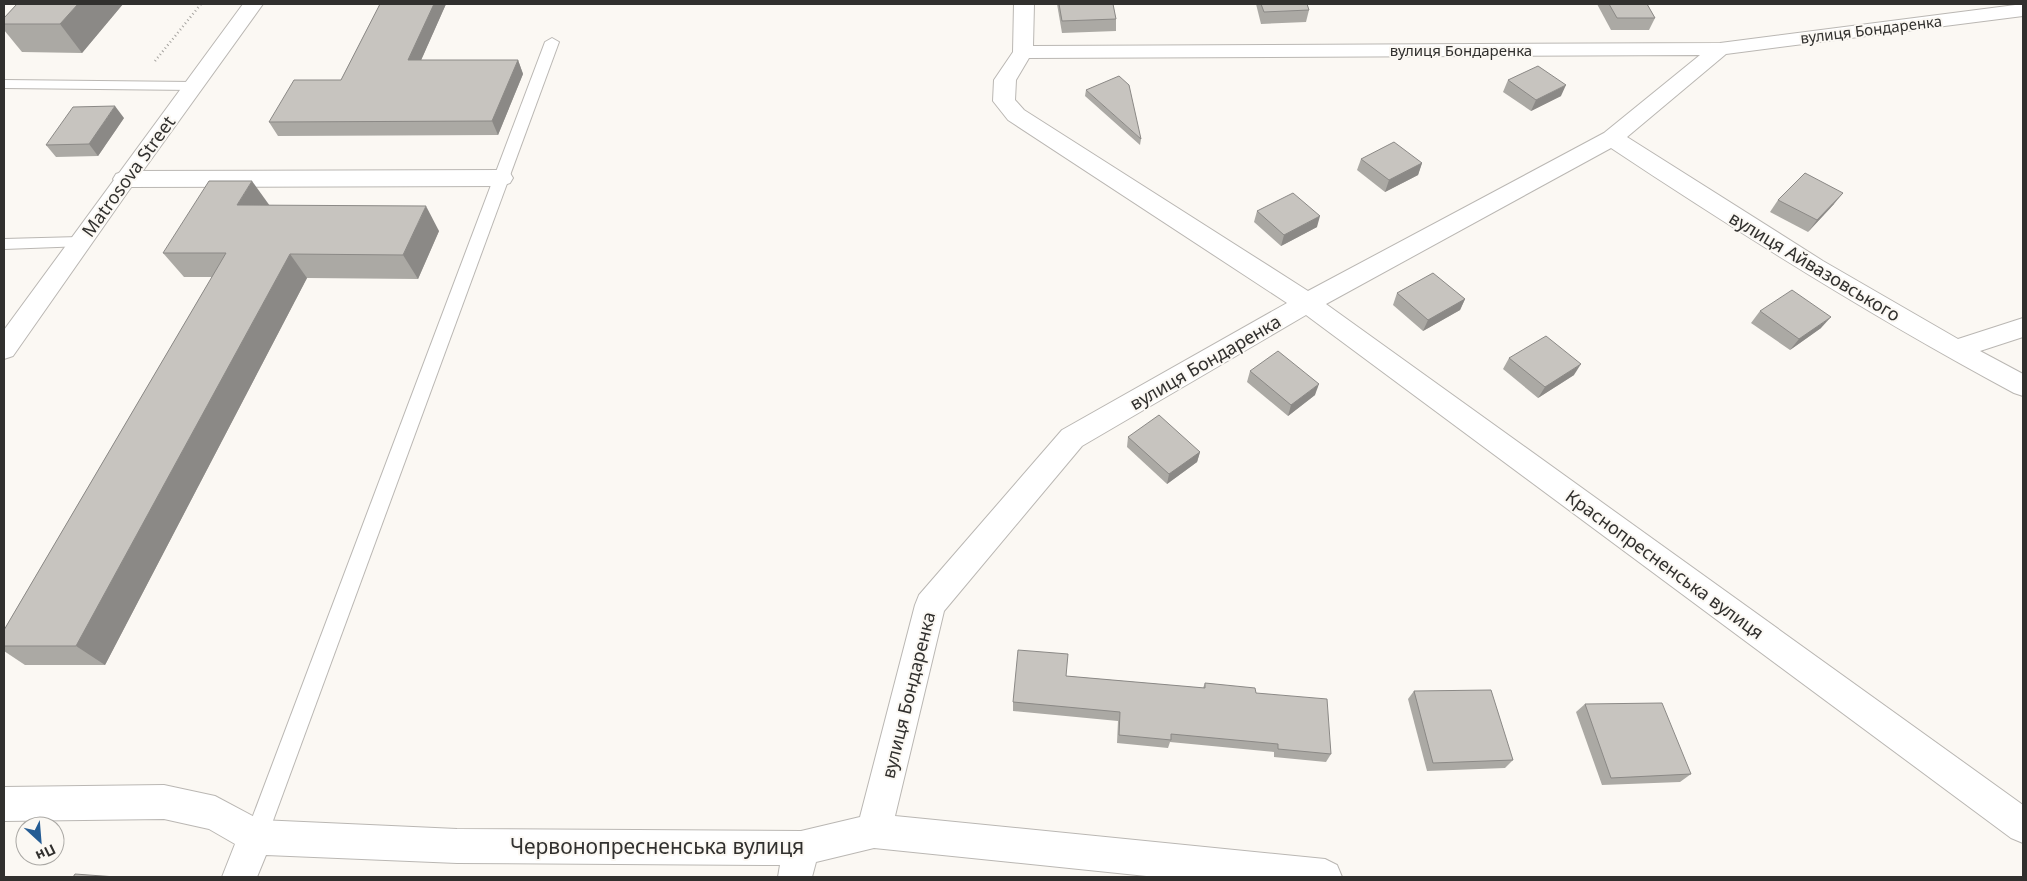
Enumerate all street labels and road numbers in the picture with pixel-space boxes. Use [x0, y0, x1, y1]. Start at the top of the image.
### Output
street label: вулиця Бондаренка [1799, 10, 1943, 48]
street label: вулиця Бондаренка [1390, 40, 1532, 60]
street label: Matrosova Street [76, 110, 180, 241]
street label: вулиця Айвазовського [1725, 205, 1905, 327]
street label: вулиця Бондаренка [1125, 309, 1285, 415]
street label: Краснопресненська вулиця [1561, 484, 1769, 644]
street label: вулиця Бондаренка [876, 609, 940, 781]
street label: Червонопресненська вулиця [510, 832, 804, 860]

